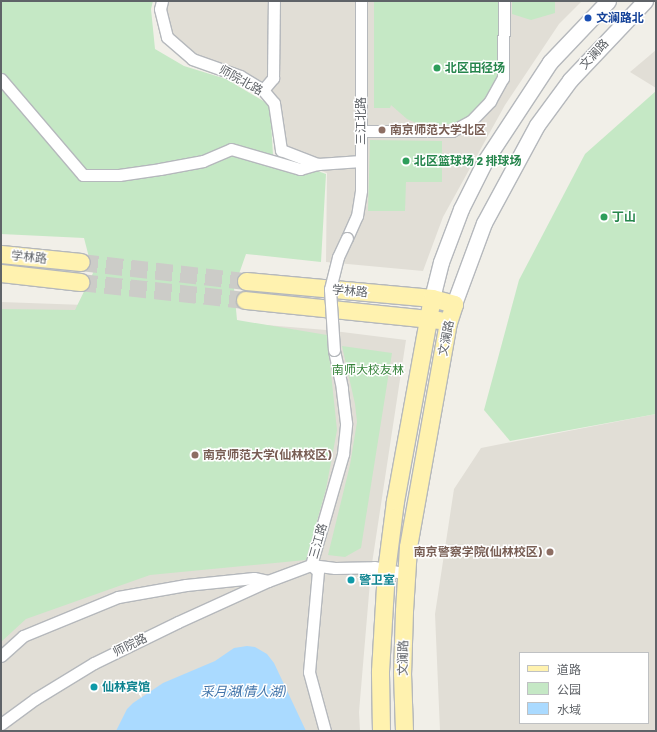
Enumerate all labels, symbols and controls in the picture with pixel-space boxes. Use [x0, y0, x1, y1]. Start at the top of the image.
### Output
place label: 文澜路北 [596, 11, 644, 25]
marker: 文澜路北 [583, 13, 593, 23]
street label: 文澜路 [576, 36, 612, 72]
place label: 北区田径场 [445, 61, 505, 75]
street label: 师院北路 [217, 62, 265, 98]
marker: 北区田径场 [432, 63, 442, 73]
street label: 三江北路 [354, 97, 368, 145]
place label: 南京师范大学北区 [390, 123, 486, 137]
marker: 南京师范大学北区 [377, 125, 387, 135]
place label: 北区篮球场 2 排球场 [414, 154, 522, 168]
marker: 北区篮球场 2 排球场 [401, 156, 411, 166]
place label: 丁山 [612, 210, 636, 224]
marker: 丁山 [599, 212, 609, 222]
street label: 学林路 [10, 248, 48, 266]
street label: 学林路 [331, 282, 369, 300]
street label: 文澜路 [435, 319, 457, 357]
park label: 南师大校友林 [332, 363, 404, 377]
place label: 南京师范大学(仙林校区) [203, 448, 331, 462]
marker: 南京师范大学(仙林校区) [190, 450, 200, 460]
street label: 三江路 [306, 522, 330, 560]
place label: 南京警察学院(仙林校区) [414, 545, 542, 559]
marker: 南京警察学院(仙林校区) [545, 547, 555, 557]
place label: 警卫室 [359, 573, 395, 587]
marker: 警卫室 [346, 575, 356, 585]
street label: 师院路 [111, 631, 149, 659]
street label: 文澜路 [395, 640, 411, 676]
legend [519, 652, 649, 724]
text: 道路 [557, 662, 581, 676]
place label: 仙林宾馆 [102, 680, 150, 694]
marker: 仙林宾馆 [89, 682, 99, 692]
text: 公园 [557, 682, 581, 696]
water label: 采月湖(情人湖) [201, 683, 285, 699]
text: 水域 [557, 702, 581, 716]

